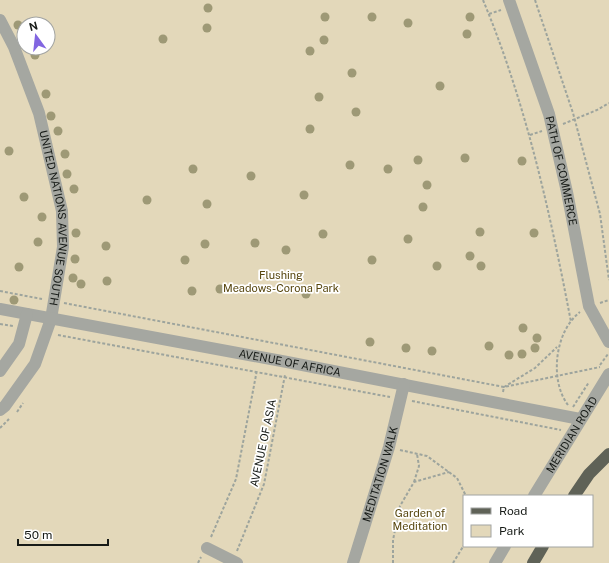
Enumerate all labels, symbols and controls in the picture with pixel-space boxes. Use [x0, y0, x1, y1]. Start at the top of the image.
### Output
north arrow [16, 16, 56, 56]
text: N [28, 19, 39, 33]
street label: PATH OF COMMERCE [544, 115, 579, 227]
street label: UNITED NATIONS AVENUE SOUTH [37, 129, 70, 307]
park label: Flushing Meadows-Corona Park [223, 269, 339, 294]
street label: AVENUE OF AFRICA [238, 347, 342, 378]
street label: MERIDIAN ROAD [544, 394, 600, 475]
street label: AVENUE OF ASIA [248, 398, 278, 488]
street label: MEDITATION WALK [360, 425, 400, 523]
legend [463, 495, 593, 547]
text: Road [499, 504, 527, 518]
park label: Garden of Meditation [393, 507, 447, 532]
scale bar [18, 521, 108, 547]
text: Park [499, 524, 525, 538]
text: 50 m [24, 528, 52, 542]

